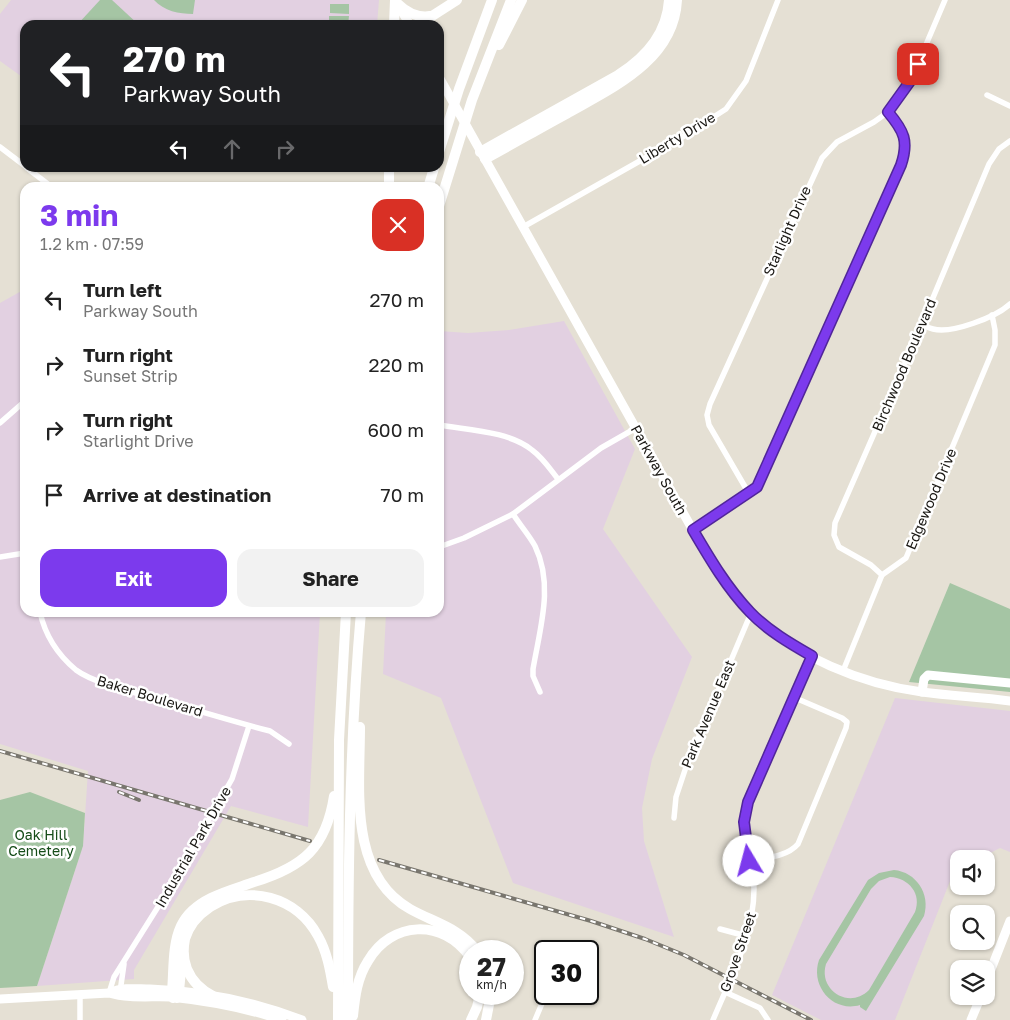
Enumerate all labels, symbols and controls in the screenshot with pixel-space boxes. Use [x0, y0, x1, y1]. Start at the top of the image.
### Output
text: 270 m [123, 38, 226, 80]
icon: left [40, 40, 105, 105]
pin [897, 43, 939, 85]
icon: arrive [904, 50, 932, 78]
text: Parkway South [123, 80, 281, 107]
street label: Liberty Drive [635, 108, 718, 167]
icon: left [165, 135, 193, 163]
icon: ahead [218, 135, 246, 163]
icon: right [271, 135, 299, 163]
street label: Starlight Drive [759, 183, 814, 278]
text: 3 min [40, 197, 118, 233]
button: close [372, 199, 424, 251]
text: 1.2 km · 07:59 [40, 234, 144, 254]
text: Turn left [83, 278, 162, 301]
icon: left [40, 286, 68, 314]
text: 270 m [370, 288, 424, 311]
street label: Birchwood Boulevard [868, 296, 939, 434]
text: Parkway South [83, 301, 198, 321]
text: Turn right [83, 343, 173, 366]
icon: right [40, 351, 68, 379]
text: 220 m [369, 353, 424, 376]
text: Sunset Strip [83, 366, 178, 386]
text: Turn right [83, 408, 173, 431]
icon: right [40, 416, 68, 444]
text: 600 m [367, 418, 424, 441]
street label: Parkway South [628, 422, 691, 518]
text: Starlight Drive [83, 431, 194, 451]
street label: Edgewood Drive [902, 446, 960, 552]
icon: arrive [40, 481, 68, 509]
text: Arrive at destination [83, 483, 271, 506]
text: 70 m [381, 483, 424, 506]
button: Exit [40, 549, 227, 607]
button: Share [237, 549, 424, 607]
street label: Park Avenue East [677, 657, 738, 771]
street label: Baker Boulevard [95, 671, 205, 720]
street label: Industrial Park Drive [151, 783, 234, 910]
park label: Oak Hill Cemetery [8, 826, 74, 859]
position arrow [722, 834, 774, 886]
map controls [950, 850, 995, 1005]
button: sound [950, 850, 995, 895]
button: search [950, 905, 995, 950]
street label: Grove Street [716, 909, 759, 994]
speed limit sign: 30 [534, 940, 599, 1005]
text: 27 [477, 951, 506, 982]
button: layers [950, 960, 995, 1005]
text: km/h [476, 977, 507, 992]

